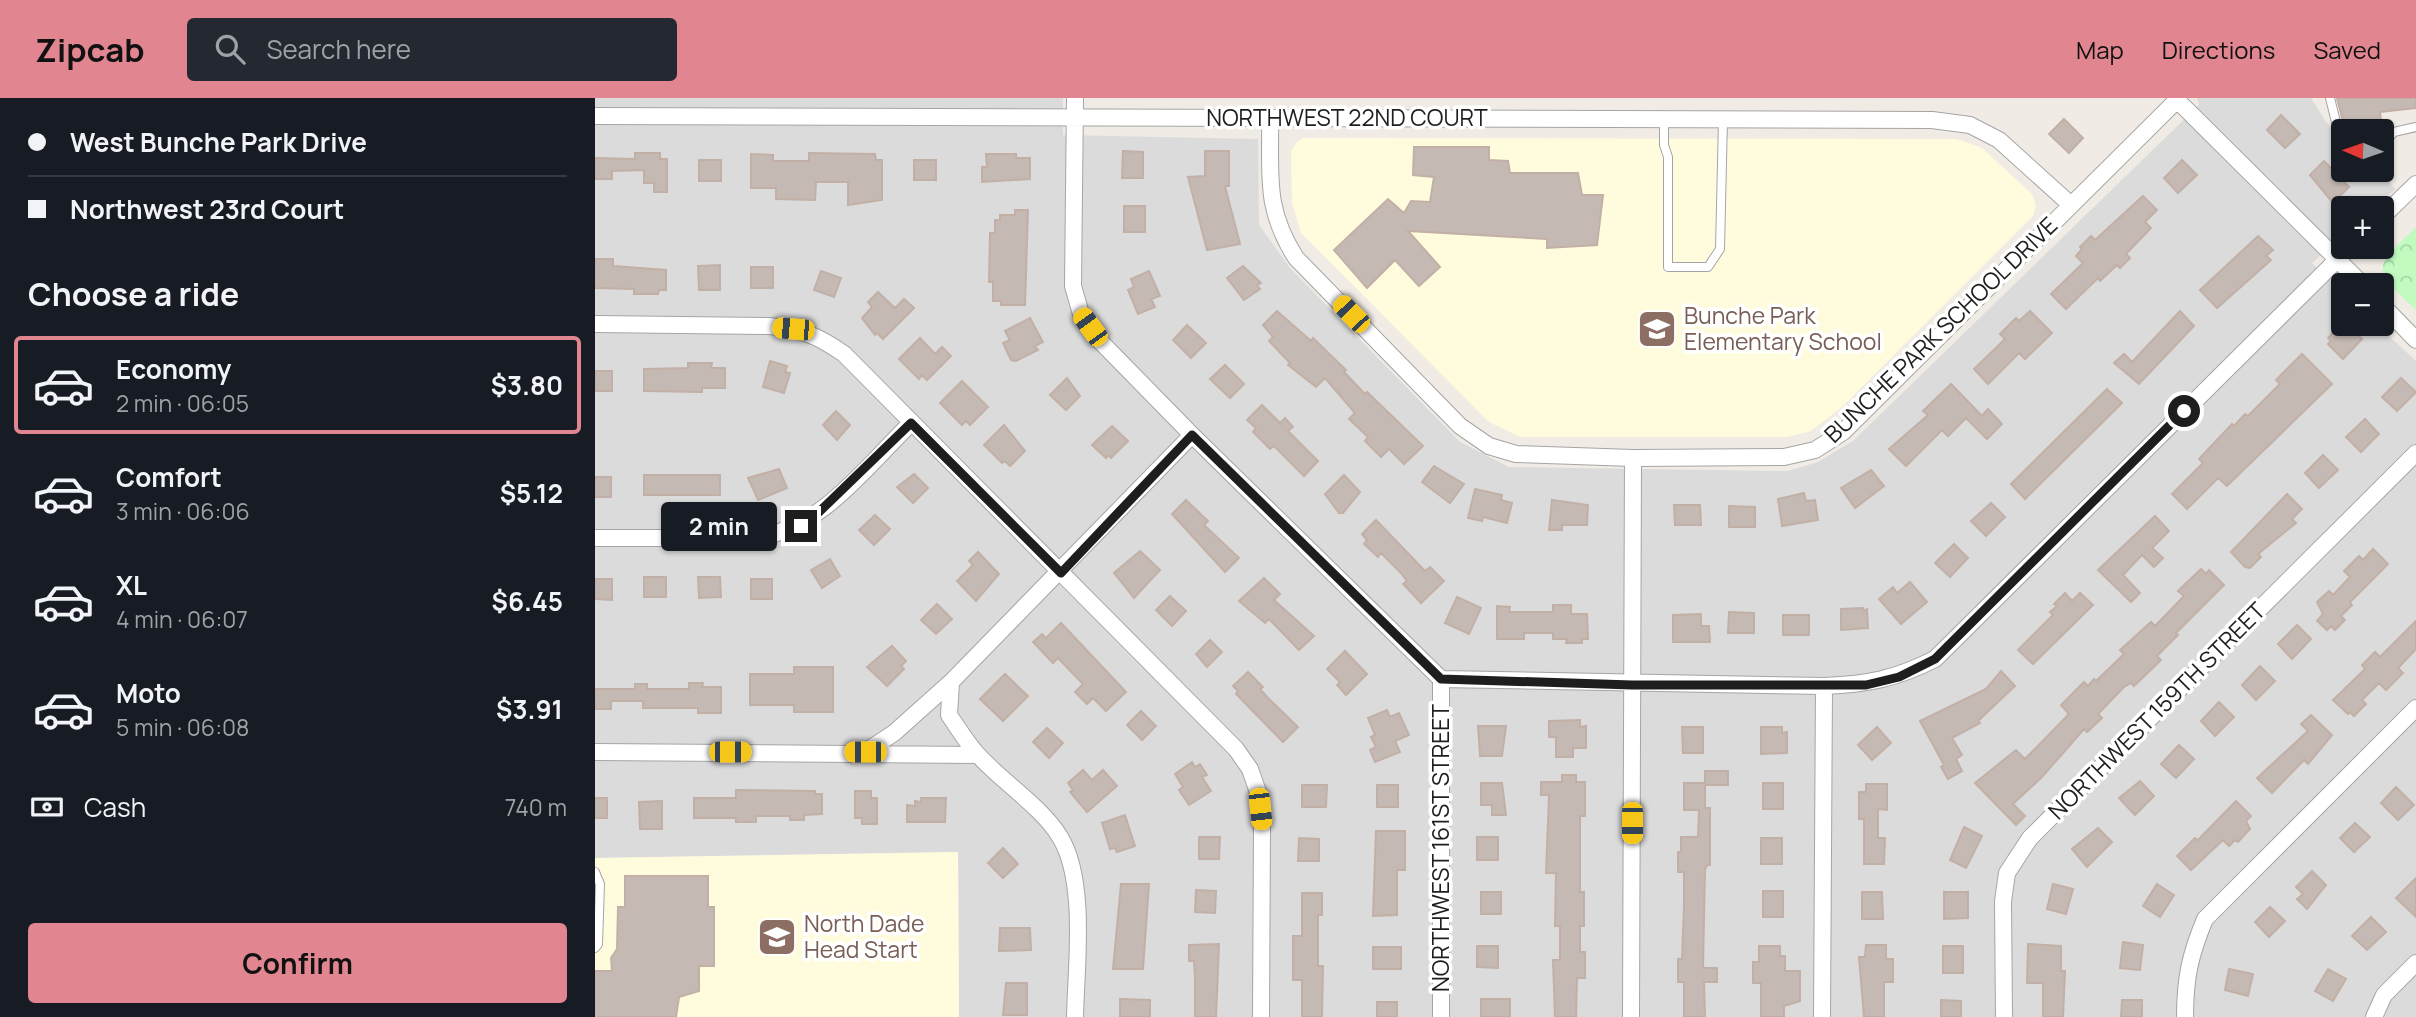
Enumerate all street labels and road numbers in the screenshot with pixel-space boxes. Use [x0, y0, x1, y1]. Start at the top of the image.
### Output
street label: NORTHWEST 22ND COURT [1206, 101, 1488, 133]
street label: BUNCHE PARK SCHOOL DRIVE [1817, 209, 2064, 449]
street label: NORTHWEST 159TH STREET [2041, 594, 2272, 826]
street label: NORTHWEST 161ST STREET [1424, 704, 1456, 992]

